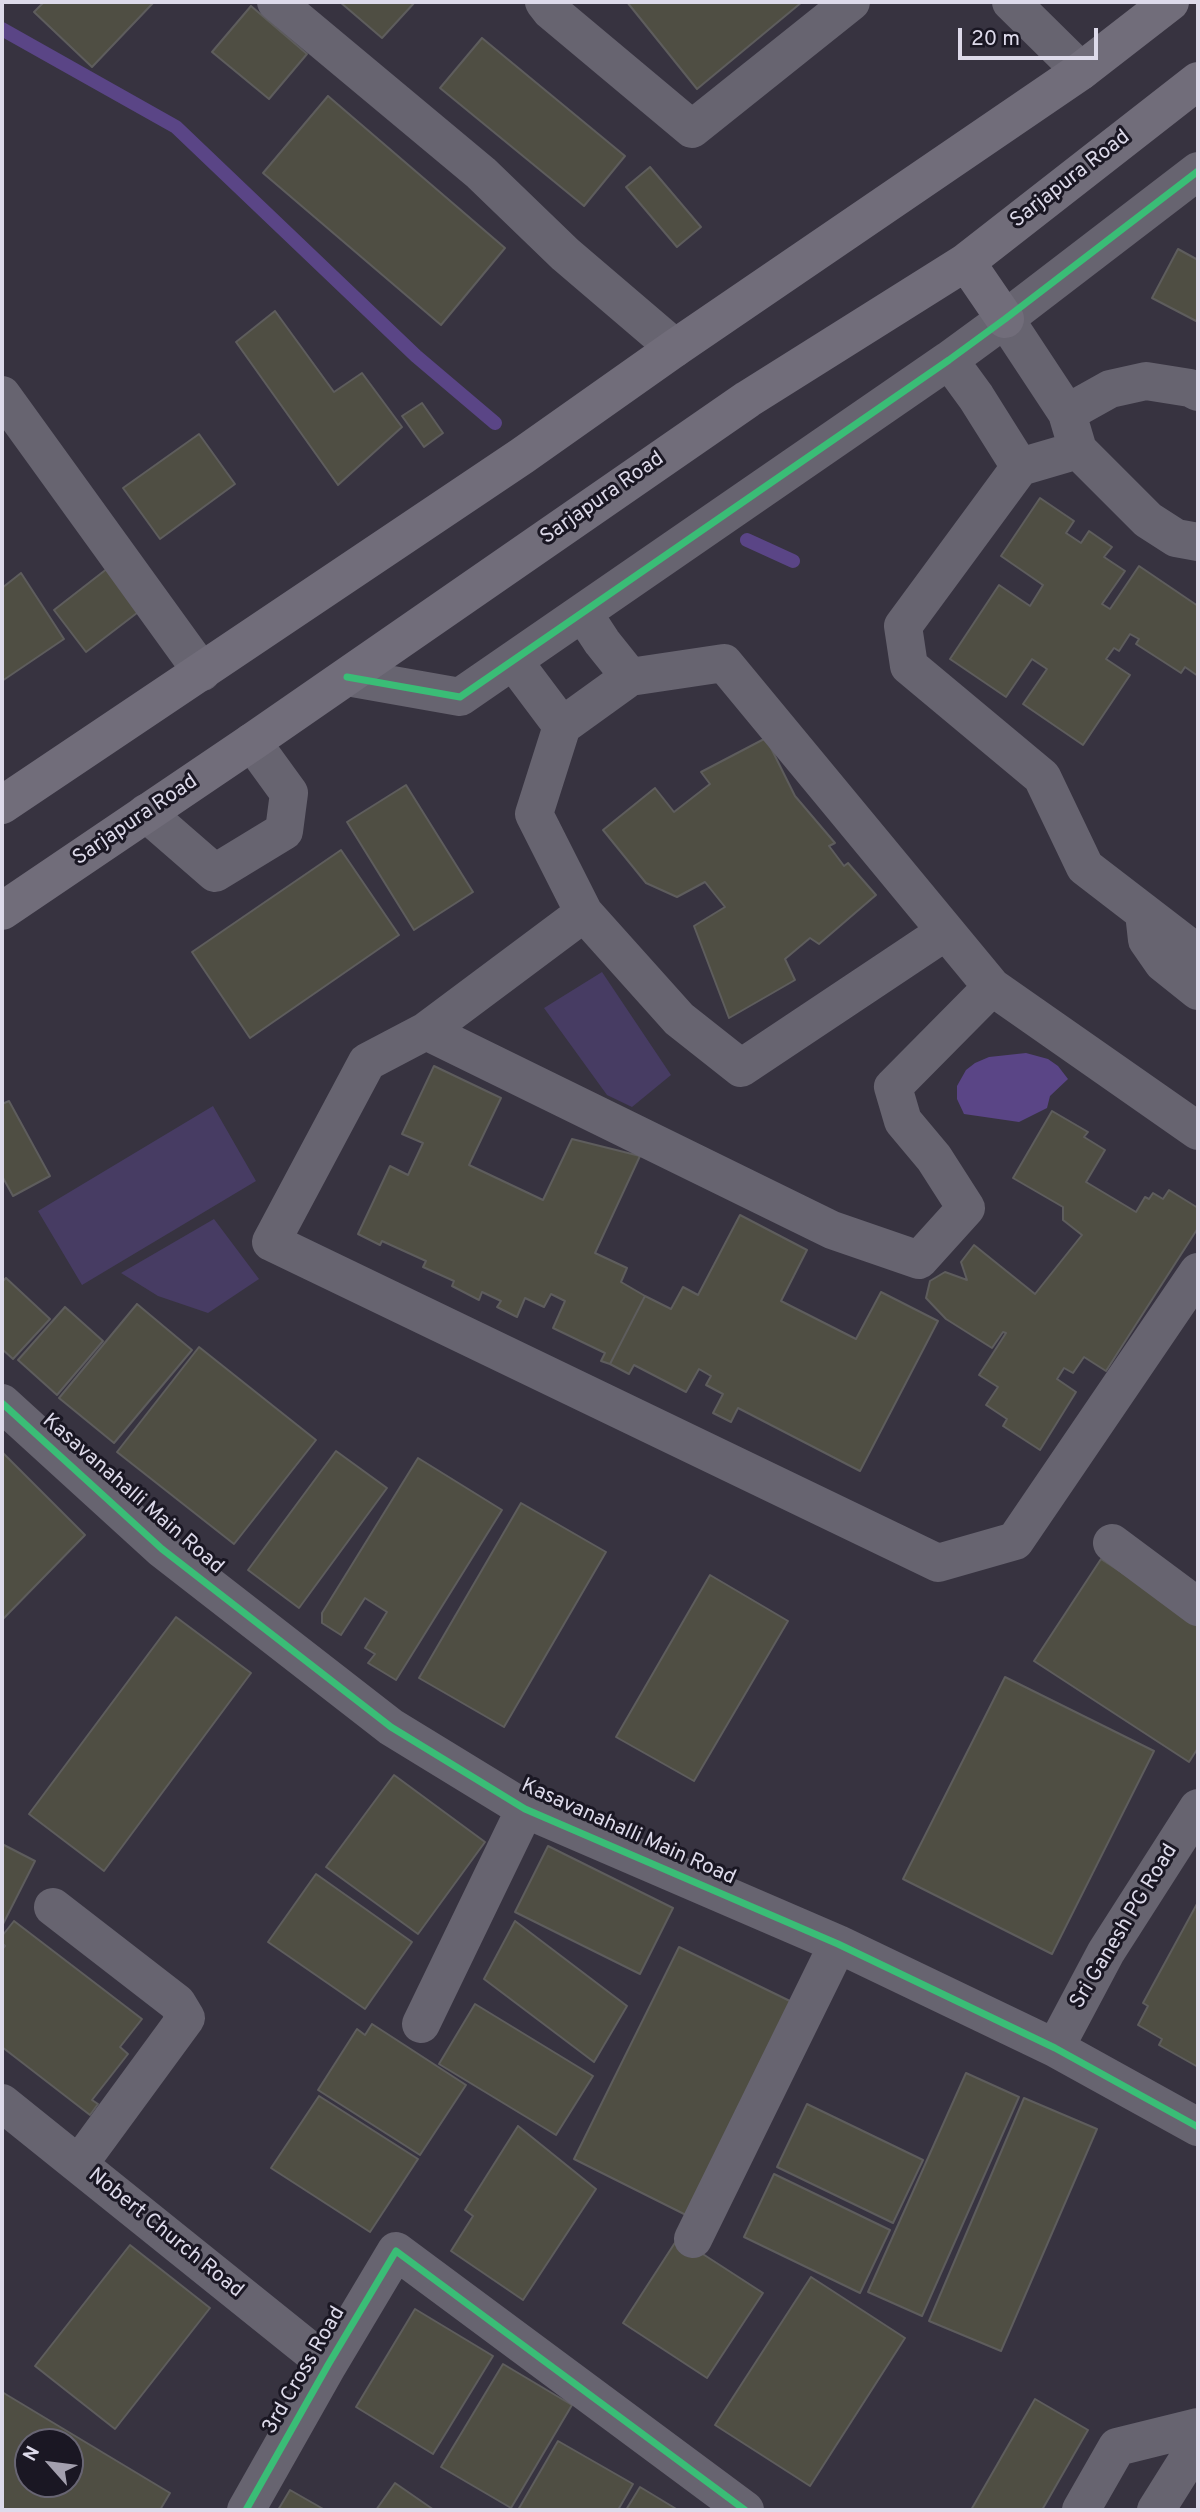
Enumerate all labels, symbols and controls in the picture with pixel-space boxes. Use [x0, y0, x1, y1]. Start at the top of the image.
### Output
scale bar [962, 14, 1102, 58]
text: 20 m [971, 26, 1020, 53]
street label: Sarjapura Road [1006, 125, 1136, 235]
street label: Sarjapura Road [536, 447, 670, 551]
street label: Sarjapura Road [69, 770, 203, 872]
street label: Kasavanahalli Main Road [36, 1409, 228, 1581]
street label: Kasavanahalli Main Road [517, 1774, 739, 1892]
street label: Sri Ganesh PG Road [1066, 1840, 1184, 2014]
street label: Nobert Church Road [82, 2164, 248, 2304]
street label: 3rd Cross Road [258, 2303, 352, 2439]
north arrow [14, 2428, 84, 2498]
text: N [18, 2442, 46, 2466]

